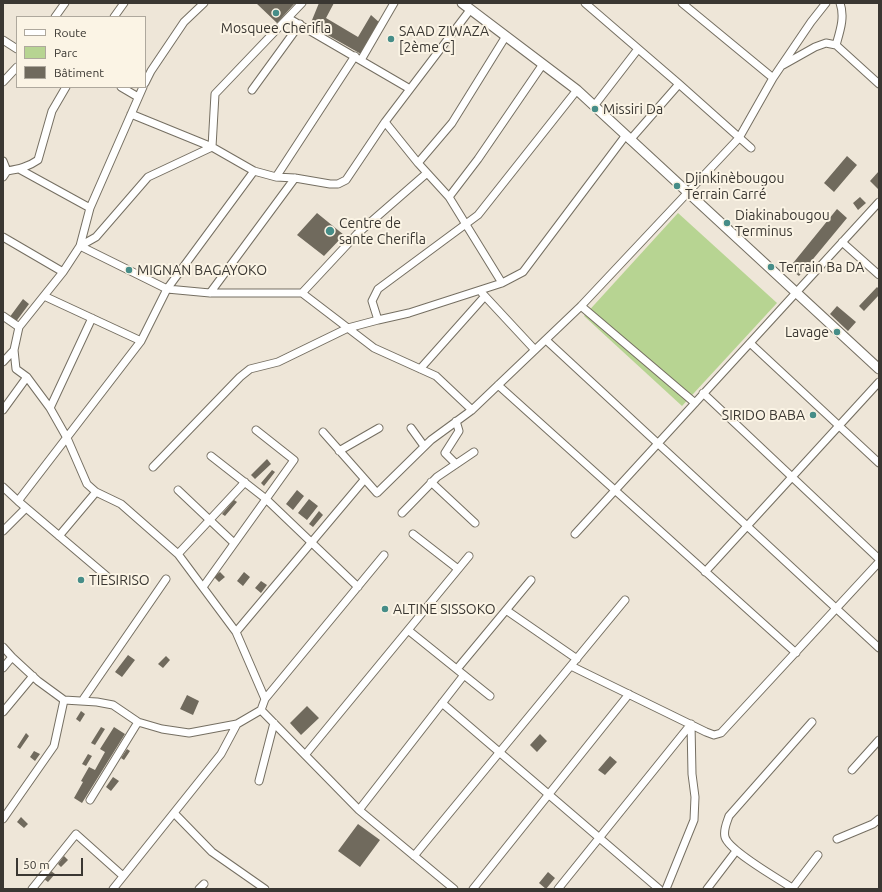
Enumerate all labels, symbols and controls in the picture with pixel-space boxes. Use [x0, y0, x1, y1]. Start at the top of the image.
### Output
marker: Mosquee Cherifla [271, 8, 281, 18]
legend [16, 16, 146, 88]
place label: Mosquee Cherifla [221, 20, 331, 36]
place label: SAAD ZIWAZA [2ème C] [399, 23, 489, 56]
text: Route [54, 26, 87, 39]
marker: SAAD ZIWAZA [2ème C] [386, 34, 396, 44]
text: Parc [54, 46, 77, 59]
text: Bâtiment [54, 66, 104, 79]
place label: Missiri Da [603, 101, 663, 117]
marker: Missiri Da [590, 104, 600, 114]
place label: Djinkinèbougou Terrain Carré [685, 170, 784, 202]
marker: Djinkinèbougou Terrain Carré [672, 181, 682, 191]
place label: Diakinabougou Terminus [735, 207, 830, 240]
place label: Centre de sante Cherifla [339, 215, 426, 248]
marker: Diakinabougou Terminus [722, 218, 732, 228]
marker: Centre de sante Cherifla [324, 225, 336, 237]
place label: Terrain Ba DA [779, 259, 864, 275]
place label: MIGNAN BAGAYOKO [137, 262, 267, 278]
marker: Terrain Ba DA [766, 262, 776, 272]
marker: MIGNAN BAGAYOKO [124, 265, 134, 275]
place label: Lavage [785, 324, 829, 340]
marker: Lavage [832, 327, 842, 337]
place label: SIRIDO BABA [722, 407, 805, 423]
marker: SIRIDO BABA [808, 410, 818, 420]
place label: TIESIRISO [89, 572, 150, 588]
marker: TIESIRISO [76, 575, 86, 585]
place label: ALTINE SISSOKO [393, 601, 496, 617]
marker: ALTINE SISSOKO [380, 604, 390, 614]
scale bar [18, 850, 85, 876]
text: 50 m [23, 858, 50, 871]

